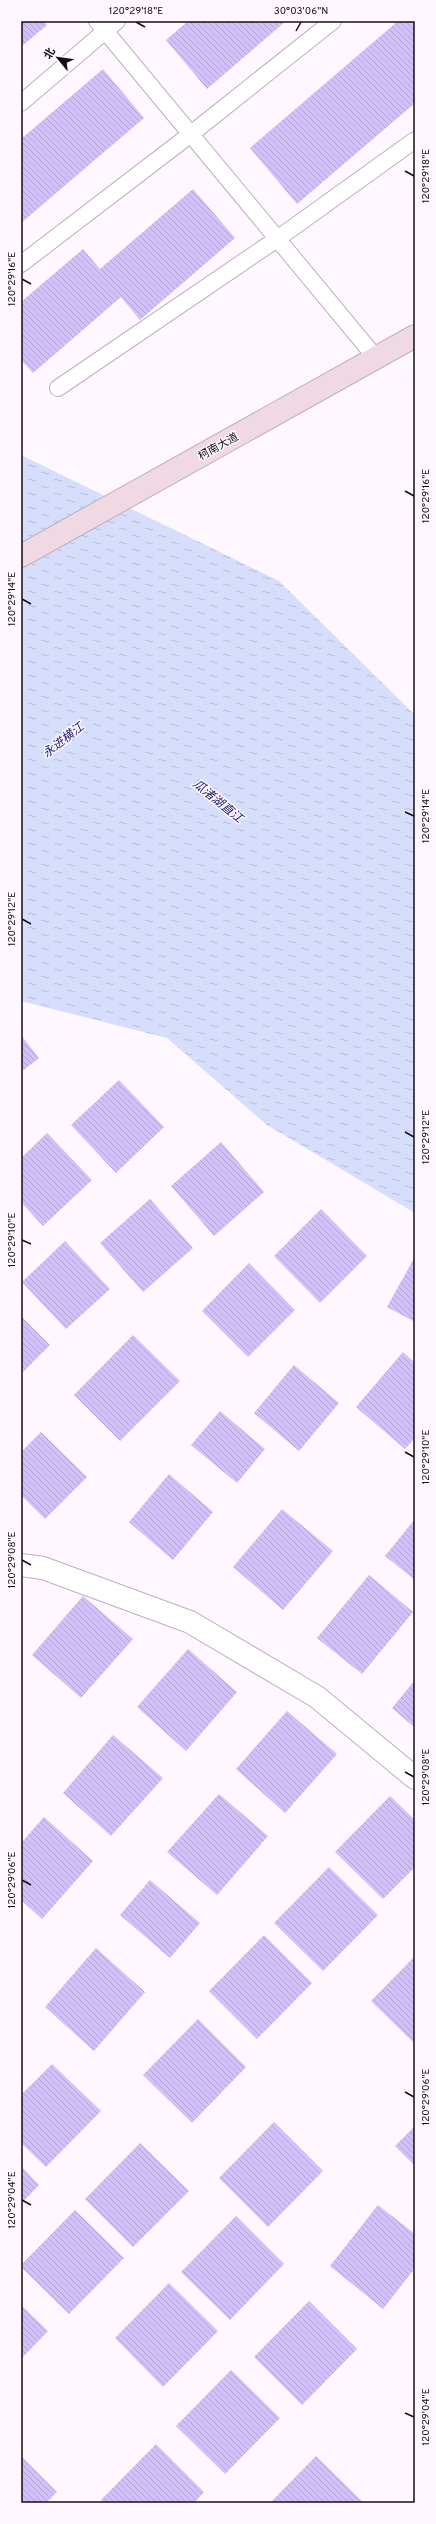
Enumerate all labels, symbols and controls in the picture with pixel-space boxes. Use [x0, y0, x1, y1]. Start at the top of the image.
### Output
text: 120°29'18"E [109, 5, 163, 18]
text: 30°03'06"N [274, 5, 328, 18]
north arrow [38, 38, 78, 78]
text: 北 [41, 45, 59, 62]
text: 120°29'18"E [420, 149, 433, 203]
text: 120°29'16"E [6, 252, 19, 306]
street label: 柯南大道 [196, 430, 241, 464]
text: 120°29'16"E [420, 469, 433, 523]
text: 120°29'14"E [6, 572, 19, 626]
water label: 永进横江 [40, 718, 89, 762]
water label: 瓜渚湖直江 [189, 777, 247, 828]
text: 120°29'14"E [420, 789, 433, 843]
text: 120°29'12"E [6, 892, 19, 946]
text: 120°29'12"E [420, 1110, 433, 1164]
text: 120°29'10"E [6, 1213, 19, 1267]
text: 120°29'10"E [420, 1430, 433, 1484]
text: 120°29'08"E [6, 1531, 19, 1589]
text: 120°29'08"E [420, 1748, 433, 1806]
text: 120°29'06"E [6, 1851, 19, 1909]
text: 120°29'06"E [420, 2068, 433, 2126]
text: 120°29'04"E [6, 2171, 19, 2229]
text: 120°29'04"E [420, 2388, 433, 2446]

